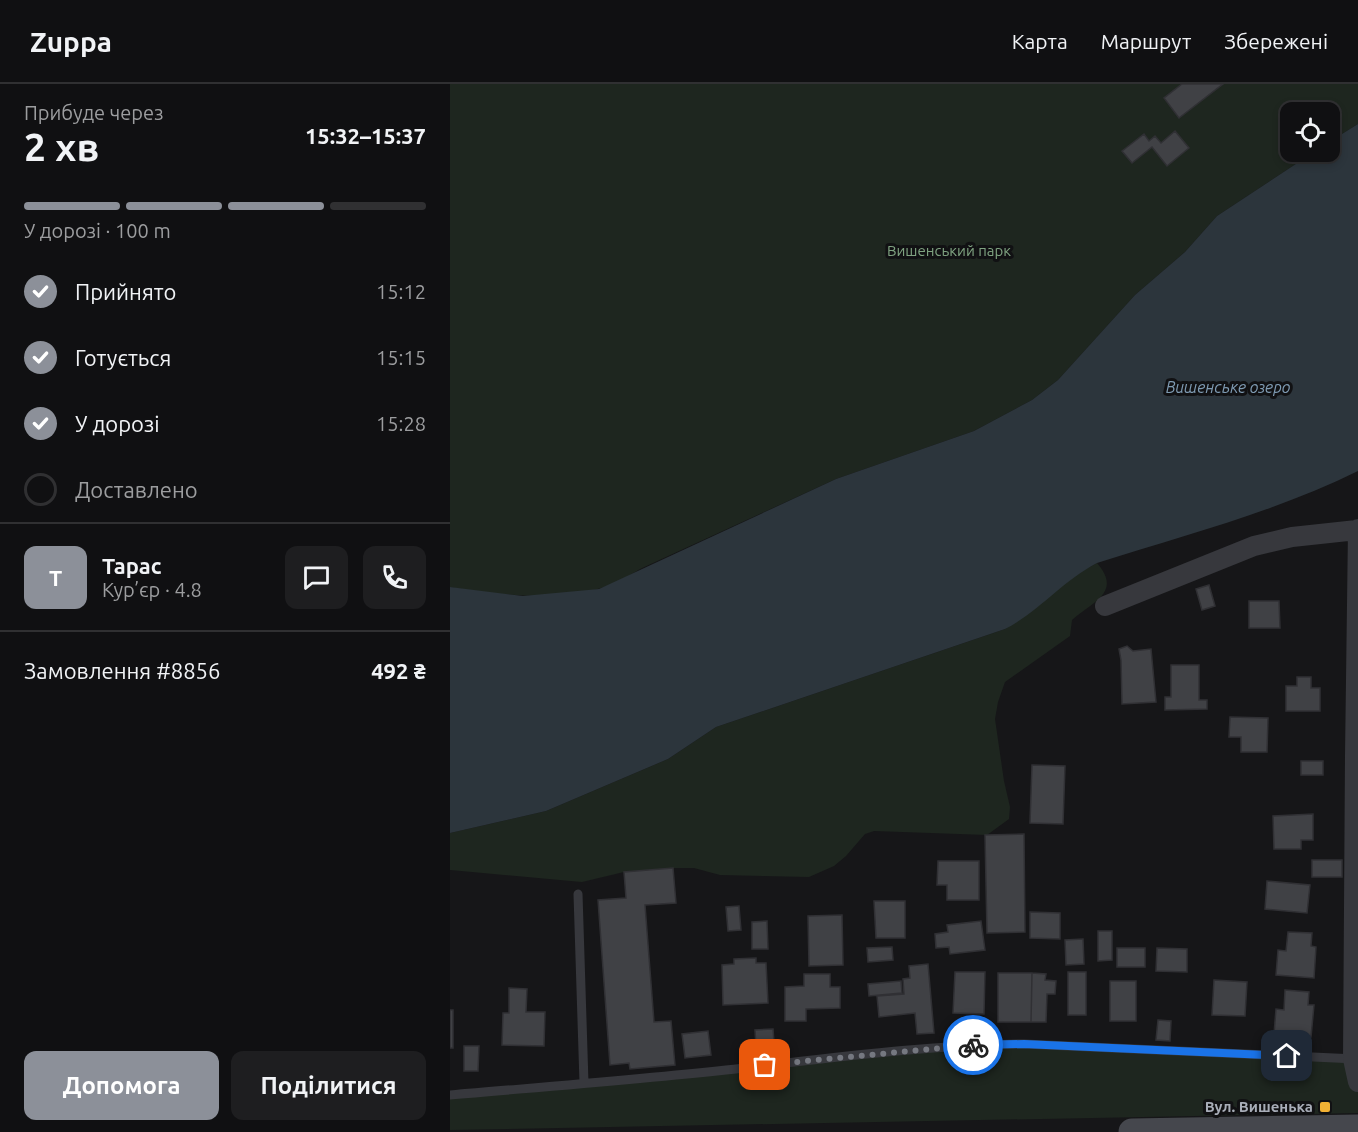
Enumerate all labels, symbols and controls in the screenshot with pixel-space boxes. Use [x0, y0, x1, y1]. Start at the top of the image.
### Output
text: Zuppa [30, 26, 112, 57]
text: Карта [1012, 29, 1068, 53]
text: Маршрут [1101, 29, 1191, 53]
text: Збережені [1224, 29, 1328, 53]
text: Прибуде через [24, 101, 164, 124]
map controls [1280, 102, 1340, 162]
button: locate [1280, 102, 1340, 162]
text: 15:32–15:37 [305, 123, 426, 148]
text: 2 хв [24, 125, 99, 168]
text: У дорозі · 100 m [24, 219, 171, 242]
park label: Вишенський парк [887, 242, 1011, 259]
icon: check [24, 275, 57, 308]
text: Прийнято [75, 279, 176, 304]
text: 15:12 [376, 280, 426, 303]
icon: check [24, 341, 57, 374]
text: Готується [75, 345, 171, 370]
text: 15:15 [376, 346, 426, 369]
water label: Вишенське озеро [1166, 378, 1291, 396]
icon: check [24, 407, 57, 440]
text: У дорозі [75, 411, 160, 436]
text: 15:28 [376, 412, 426, 435]
text: Доставлено [75, 477, 198, 502]
button: chat [285, 546, 348, 609]
button: phone [363, 546, 426, 609]
text: Тарас [102, 553, 162, 578]
text: Т [49, 565, 62, 590]
text: Кур’єр · 4.8 [102, 578, 202, 601]
text: Замовлення #8856 [24, 658, 220, 683]
text: 492 ₴ [371, 658, 426, 683]
courier [943, 1015, 1003, 1075]
icon: bike [957, 1029, 990, 1062]
pin [1261, 1030, 1312, 1081]
pin [739, 1039, 790, 1090]
icon: home [1270, 1039, 1303, 1072]
icon: bag [748, 1048, 781, 1081]
button: Допомога [24, 1051, 219, 1120]
button: Поділитися [231, 1051, 426, 1120]
place label: Вул. Вишенька [1205, 1098, 1313, 1115]
marker: Вул. Вишенька [1318, 1100, 1332, 1114]

